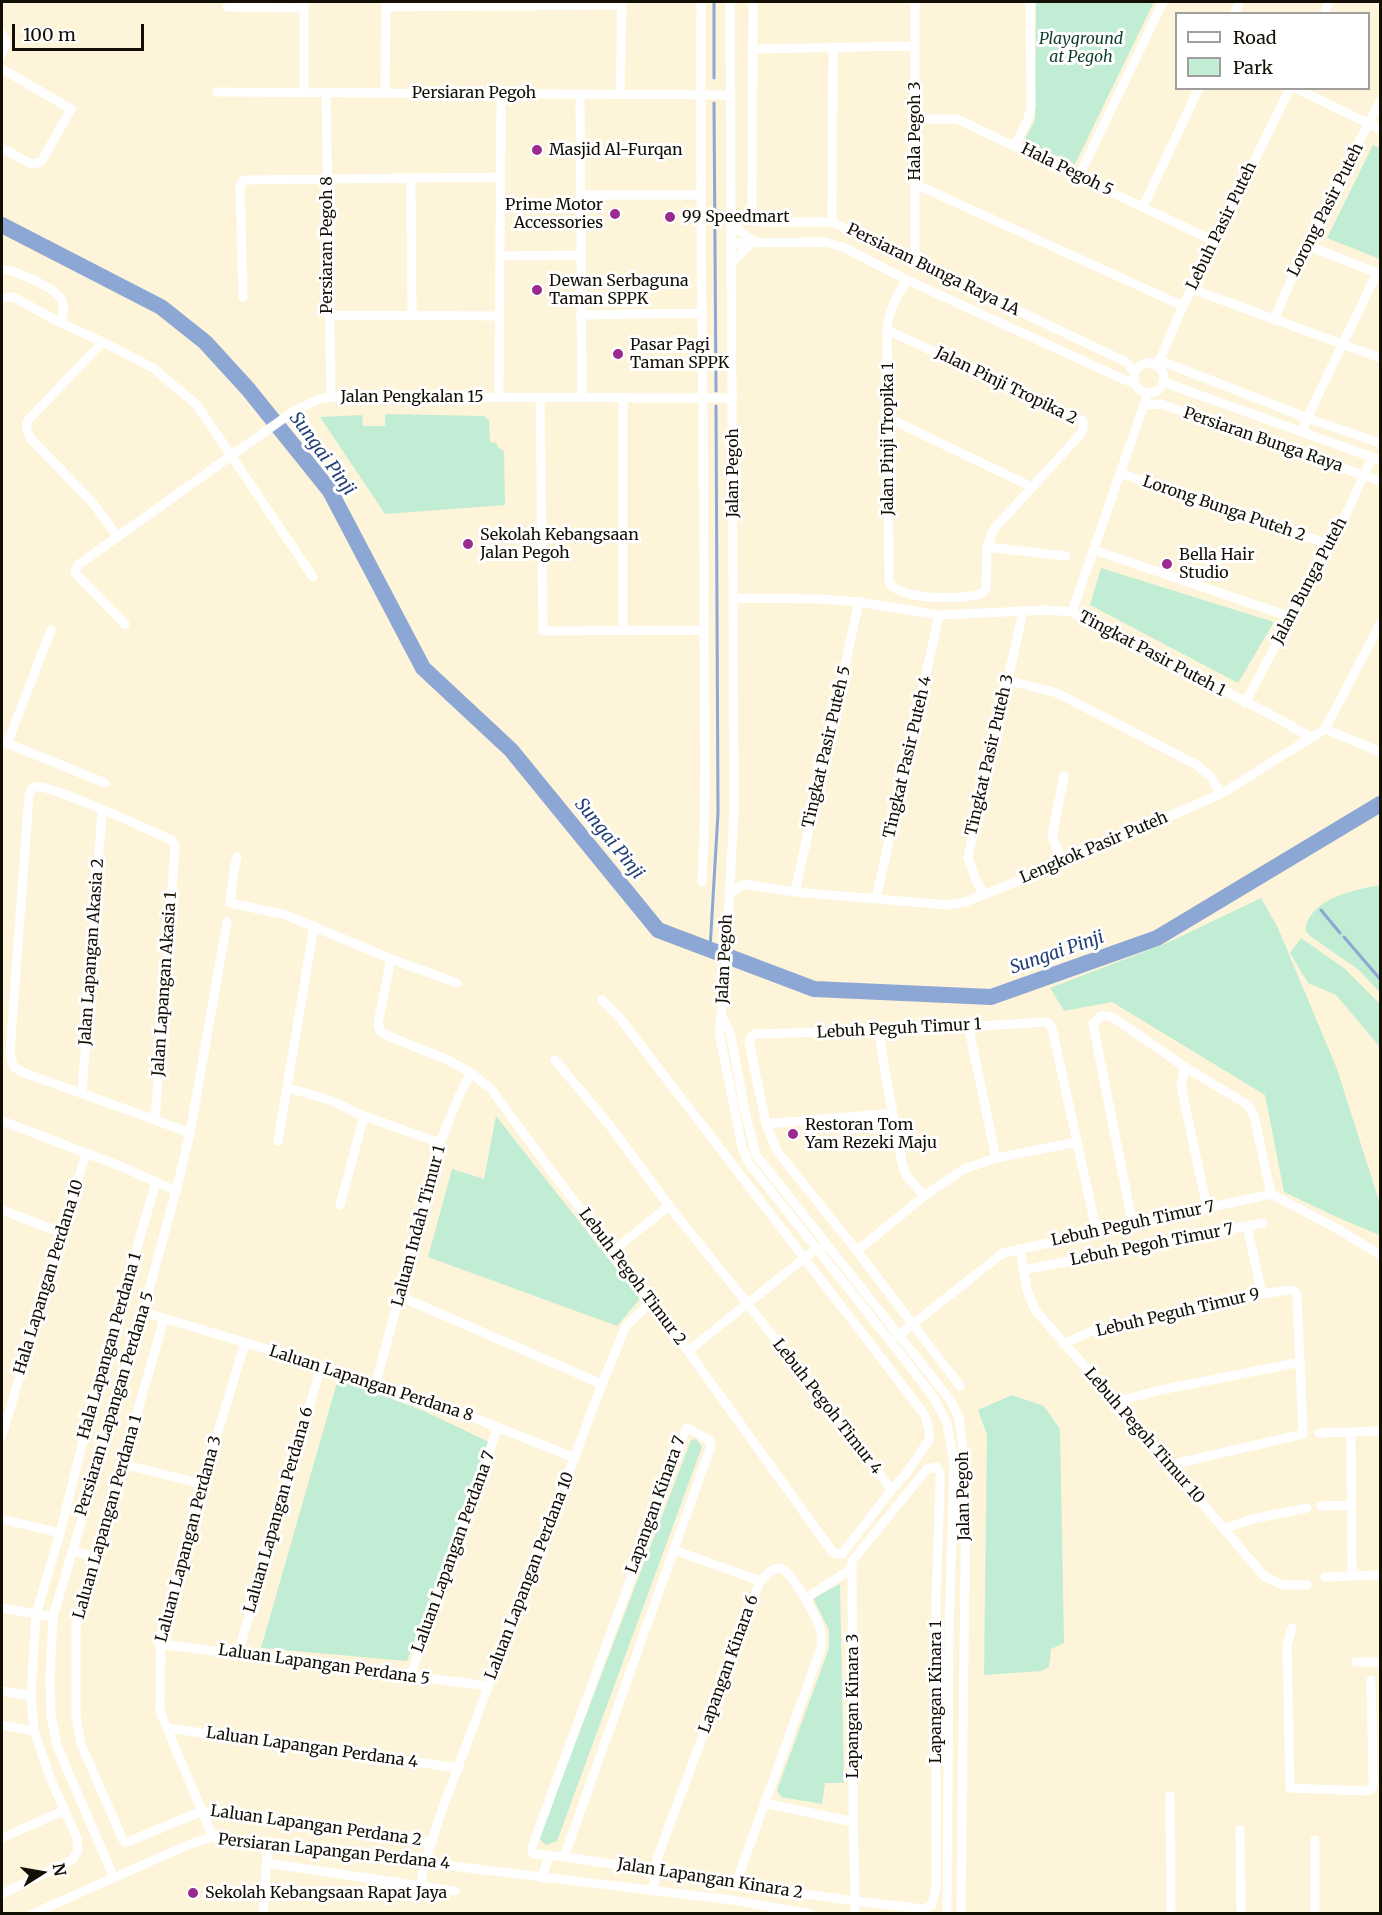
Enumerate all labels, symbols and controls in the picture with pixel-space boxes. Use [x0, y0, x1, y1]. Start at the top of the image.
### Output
scale bar [15, 12, 147, 50]
legend [1175, 12, 1370, 90]
text: 100 m [23, 23, 76, 46]
text: Road [1233, 26, 1277, 49]
park label: Playground at Pegoh [1039, 29, 1123, 67]
text: Park [1233, 56, 1273, 79]
street label: Hala Pegoh 3 [905, 81, 925, 181]
street label: Persiaran Pegoh [412, 83, 536, 103]
place label: Masjid Al-Furqan [549, 140, 683, 160]
street label: Hala Pegoh 5 [1018, 140, 1116, 200]
street label: Lorong Pasir Puteh [1284, 140, 1368, 280]
marker: Masjid Al-Furqan [530, 143, 544, 157]
street label: Lebuh Pasir Puteh [1183, 159, 1261, 293]
street label: Persiaran Pegoh 8 [317, 176, 337, 314]
place label: Prime Motor Accessories [505, 195, 603, 233]
marker: Prime Motor Accessories [608, 207, 622, 221]
place label: 99 Speedmart [682, 207, 790, 227]
marker: 99 Speedmart [663, 210, 677, 224]
street label: Persiaran Bunga Raya 1A [843, 220, 1023, 320]
place label: Dewan Serbaguna Taman SPPK [549, 271, 689, 309]
marker: Dewan Serbaguna Taman SPPK [530, 283, 544, 297]
place label: Pasar Pagi Taman SPPK [630, 335, 729, 373]
street label: Jalan Pinji Tropika 2 [932, 343, 1080, 429]
marker: Pasar Pagi Taman SPPK [611, 347, 625, 361]
street label: Jalan Pinji Tropika 1 [878, 362, 898, 516]
street label: Jalan Pengkalan 15 [340, 387, 484, 407]
street label: Persiaran Bunga Raya [1181, 404, 1345, 476]
water label: Sungai Pinji [284, 408, 360, 500]
street label: Jalan Pegoh [723, 428, 743, 518]
street label: Lorong Bunga Puteh 2 [1140, 472, 1308, 546]
street label: Jalan Bunga Puteh [1269, 515, 1351, 647]
place label: Sekolah Kebangsaan Jalan Pegoh [480, 525, 639, 563]
marker: Sekolah Kebangsaan Jalan Pegoh [461, 537, 475, 551]
place label: Bella Hair Studio [1179, 545, 1254, 583]
marker: Bella Hair Studio [1160, 557, 1174, 571]
street label: Tingkat Pasir Puteh 1 [1075, 607, 1229, 701]
street label: Tingkat Pasir Puteh 5 [799, 664, 855, 830]
street label: Tingkat Pasir Puteh 3 [962, 672, 1018, 838]
street label: Tingkat Pasir Puteh 4 [880, 674, 936, 840]
water label: Sungai Pinji [570, 794, 648, 884]
street label: Lengkok Pasir Puteh [1017, 808, 1171, 888]
street label: Jalan Lapangan Akasia 2 [76, 858, 108, 1046]
street label: Jalan Lapangan Akasia 1 [149, 891, 181, 1077]
street label: Jalan Pegoh [713, 914, 737, 1004]
water label: Sungai Pinji [1007, 927, 1107, 979]
street label: Lebuh Peguh Timur 1 [816, 1015, 982, 1043]
place label: Restoran Tom Yam Rezeki Maju [805, 1115, 937, 1153]
marker: Restoran Tom Yam Rezeki Maju [786, 1127, 800, 1141]
street label: Laluan Indah Timur 1 [388, 1143, 450, 1309]
street label: Hala Lapangan Perdana 10 [10, 1177, 88, 1377]
street label: Lebuh Peguh Timur 7 [1050, 1197, 1216, 1251]
street label: Lebuh Pegoh Timur 2 [574, 1205, 690, 1349]
street label: Lebuh Pegoh Timur 7 [1069, 1220, 1235, 1270]
street label: Hala Lapangan Perdana 1 [74, 1251, 146, 1441]
street label: Lebuh Peguh Timur 9 [1094, 1285, 1262, 1341]
street label: Persiaran Lapangan Perdana 5 [72, 1290, 158, 1518]
street label: Lebuh Pegoh Timur 4 [768, 1336, 886, 1478]
street label: Laluan Lapangan Perdana 8 [267, 1342, 475, 1426]
street label: Lebuh Pegoh Timur 10 [1080, 1364, 1208, 1508]
street label: Laluan Lapangan Perdana 6 [240, 1405, 318, 1615]
street label: Laluan Lapangan Perdana 1 [70, 1413, 146, 1621]
street label: Laluan Lapangan Perdana 3 [152, 1434, 226, 1644]
street label: Lapangan Kinara 7 [622, 1434, 690, 1576]
street label: Laluan Lapangan Perdana 7 [409, 1449, 499, 1655]
street label: Jalan Pegoh [954, 1451, 974, 1541]
street label: Laluan Lapangan Perdana 10 [482, 1470, 578, 1682]
street label: Lapangan Kinara 6 [695, 1592, 763, 1736]
street label: Lapangan Kinara 1 [926, 1620, 946, 1764]
street label: Lapangan Kinara 3 [843, 1634, 863, 1778]
street label: Laluan Lapangan Perdana 5 [217, 1641, 431, 1689]
street label: Laluan Lapangan Perdana 4 [205, 1724, 419, 1772]
street label: Laluan Lapangan Perdana 2 [209, 1802, 423, 1850]
street label: Persiaran Lapangan Perdana 4 [217, 1830, 451, 1874]
north arrow [12, 1843, 72, 1903]
street label: Jalan Lapangan Kinara 2 [616, 1855, 804, 1903]
text: N [49, 1861, 71, 1878]
place label: Sekolah Kebangsaan Rapat Jaya [205, 1883, 447, 1903]
marker: Sekolah Kebangsaan Rapat Jaya [186, 1886, 200, 1900]

